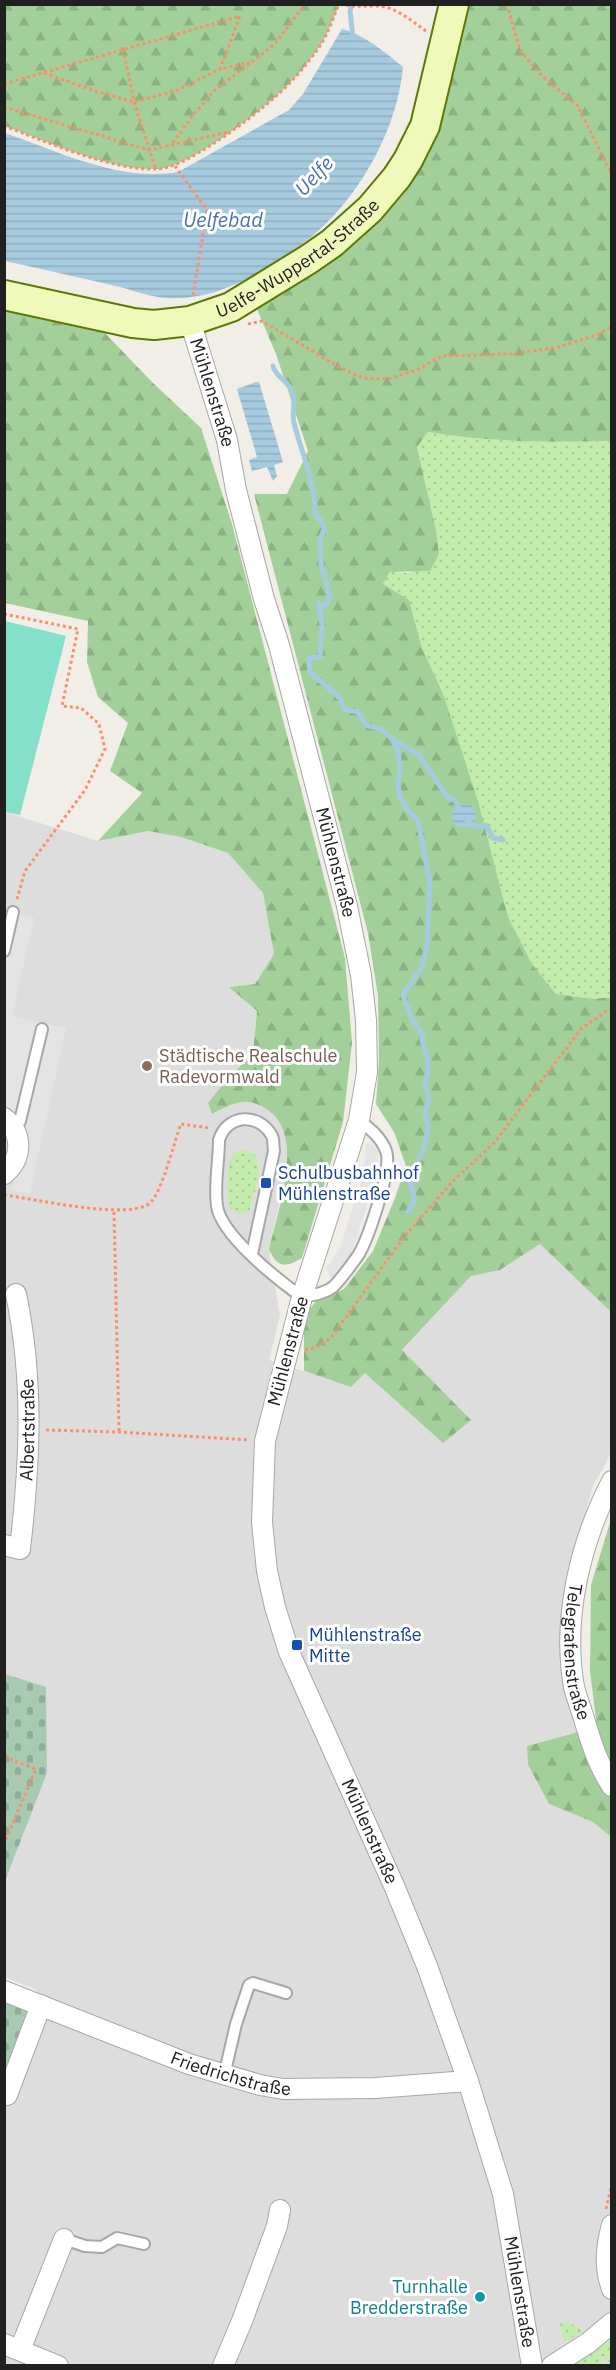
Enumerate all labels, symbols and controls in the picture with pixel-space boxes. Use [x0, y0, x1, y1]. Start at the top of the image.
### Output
water label: Uelfe [288, 150, 339, 201]
street label: Uelfe-Wuppertal-Straße [213, 194, 385, 322]
water label: Uelfebad [183, 206, 263, 233]
street label: Mühlenstraße [185, 335, 240, 449]
street label: Mühlenstraße [311, 805, 361, 919]
place label: Städtische Realschule Radevormwald [159, 1044, 338, 1088]
marker: Städtische Realschule Radevormwald [140, 1059, 154, 1073]
place label: Schulbusbahnhof Mühlenstraße [278, 1161, 419, 1205]
marker: Schulbusbahnhof Mühlenstraße [259, 1176, 273, 1190]
street label: Mühlenstraße [262, 1293, 313, 1408]
street label: Albertstraße [14, 1378, 40, 1482]
street label: Telegrafenstraße [559, 1582, 596, 1723]
place label: Mühlenstraße Mitte [309, 1623, 422, 1667]
marker: Mühlenstraße Mitte [290, 1638, 304, 1652]
street label: Mühlenstraße [336, 1775, 404, 1887]
street label: Friedrichstraße [167, 2046, 291, 2100]
street label: Mühlenstraße [499, 2234, 541, 2349]
place label: Turnhalle Bredderstraße [350, 2275, 468, 2319]
marker: Turnhalle Bredderstraße [473, 2290, 487, 2304]

